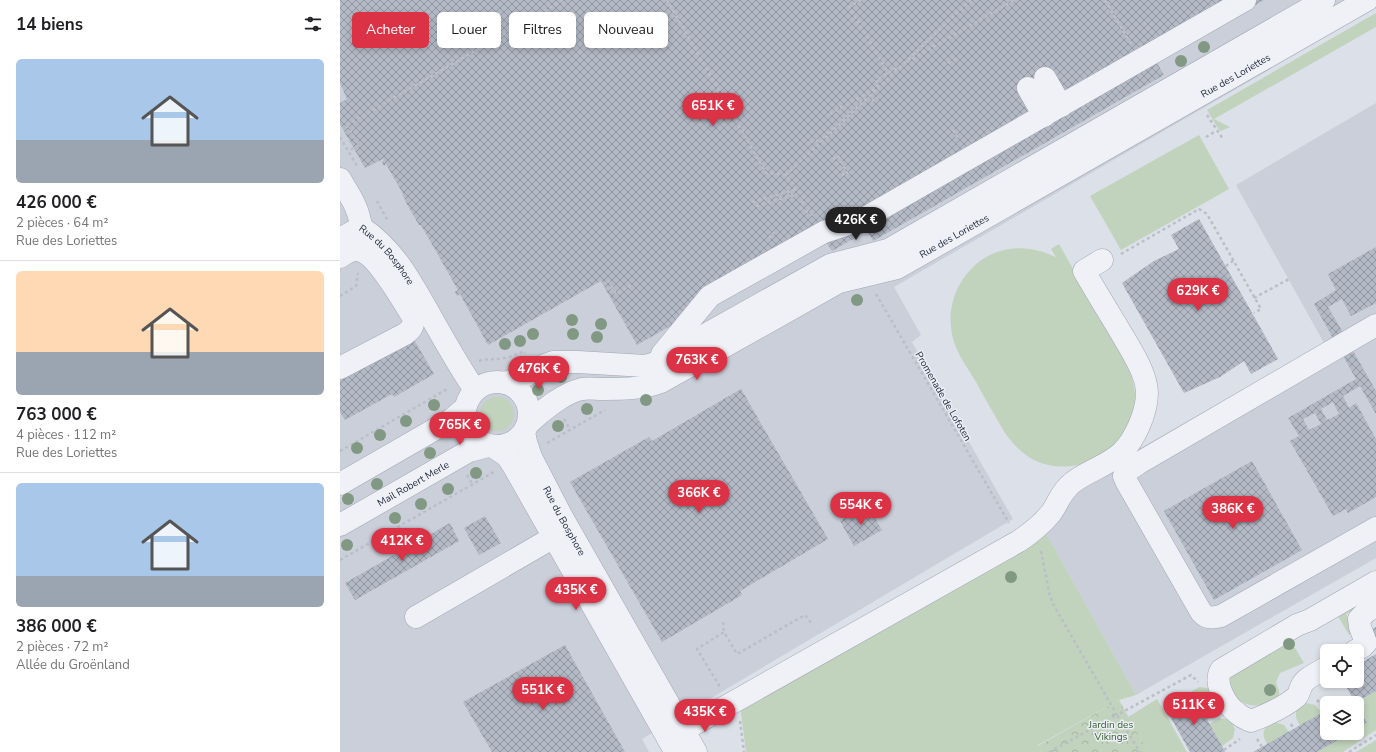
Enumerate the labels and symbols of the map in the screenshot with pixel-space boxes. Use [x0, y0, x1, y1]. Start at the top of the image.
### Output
street label: Rue des Loriettes [1198, 51, 1273, 101]
pin: 651K € [680, 93, 746, 127]
pin: 426K € [823, 207, 889, 241]
street label: Rue des Loriettes [917, 211, 992, 262]
street label: Rue du Bosphore [356, 222, 417, 288]
pin: 629K € [1165, 278, 1231, 312]
pin: 763K € [664, 347, 730, 381]
street label: Promenade de Lofoten [912, 349, 975, 444]
pin: 476K € [506, 356, 572, 390]
pin: 765K € [427, 412, 493, 446]
street label: Mail Robert Merle [375, 458, 452, 510]
pin: 366K € [666, 480, 732, 514]
street label: Rue du Bosphore [539, 484, 589, 558]
pin: 554K € [828, 492, 894, 526]
pin: 386K € [1200, 496, 1266, 530]
pin: 412K € [369, 528, 435, 562]
pin: 435K € [543, 577, 609, 611]
pin: 551K € [510, 677, 576, 711]
pin: 511K € [1161, 692, 1227, 726]
pin: 435K € [672, 699, 738, 733]
park label: Jardin des Vikings [1088, 718, 1133, 744]

